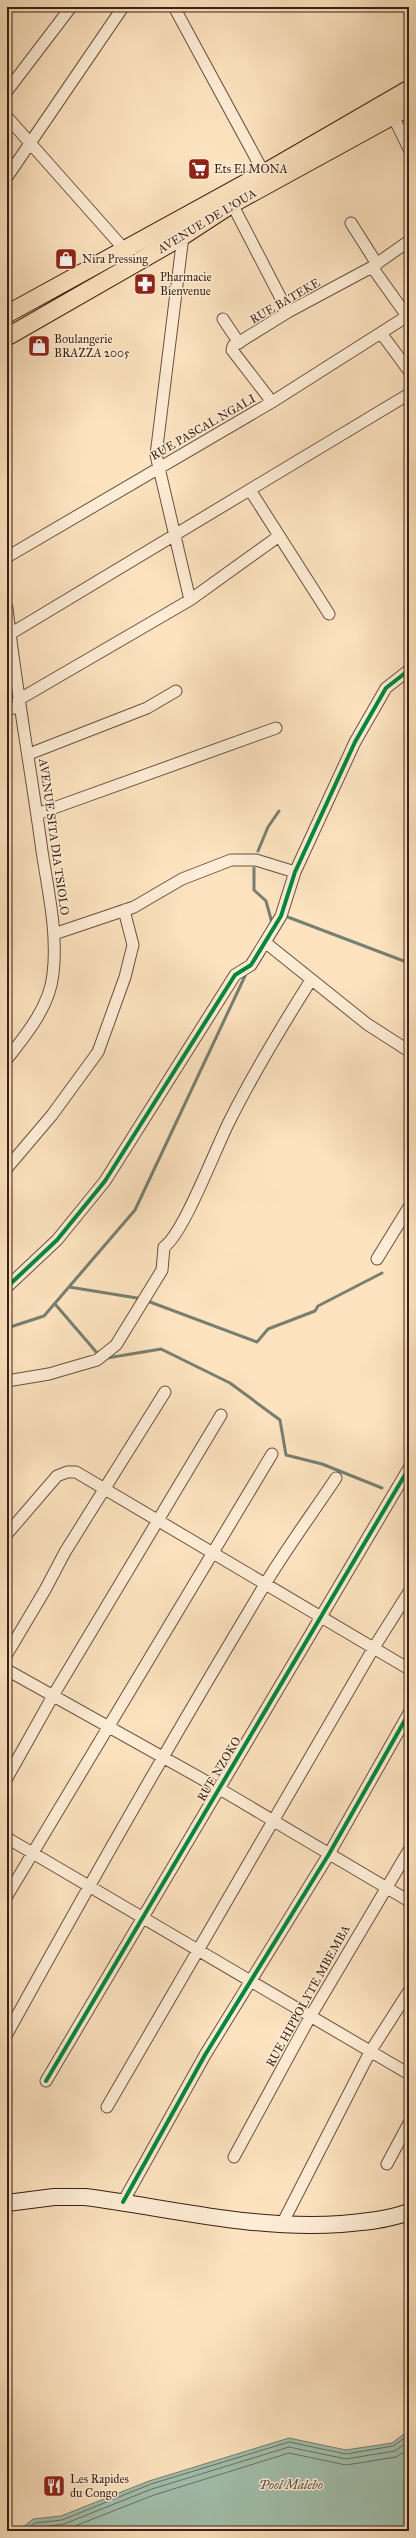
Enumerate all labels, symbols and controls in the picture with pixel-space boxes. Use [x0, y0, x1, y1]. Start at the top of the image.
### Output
supermarket icon: Ets El MONA [186, 156, 212, 182]
place label: Ets El MONA [214, 162, 288, 176]
street label: AVENUE DE L'OUA [154, 186, 259, 256]
shop icon: Nira Pressing [53, 246, 79, 272]
place label: Nira Pressing [82, 252, 148, 267]
place label: Pharmacie Bienvenue [160, 270, 212, 298]
pharmacy icon: Pharmacie Bienvenue [132, 271, 158, 297]
street label: RUE BATEKE [248, 275, 323, 327]
place label: Boulangerie BRAZZA 2005 [54, 332, 130, 360]
shop icon: Boulangerie BRAZZA 2005 [26, 333, 52, 359]
street label: RUE PASCAL NGALI [148, 391, 258, 463]
street label: AVENUE SITA DIA TSIOLO [36, 757, 72, 916]
street label: RUE NZOKO [194, 1734, 244, 1804]
street label: RUE HIPPOLYTE MBEMBA [263, 1923, 353, 2069]
place label: Les Rapides du Congo [70, 2472, 129, 2501]
restaurant icon: Les Rapides du Congo [41, 2473, 67, 2499]
water label: Pool Malebo [259, 2477, 323, 2493]

